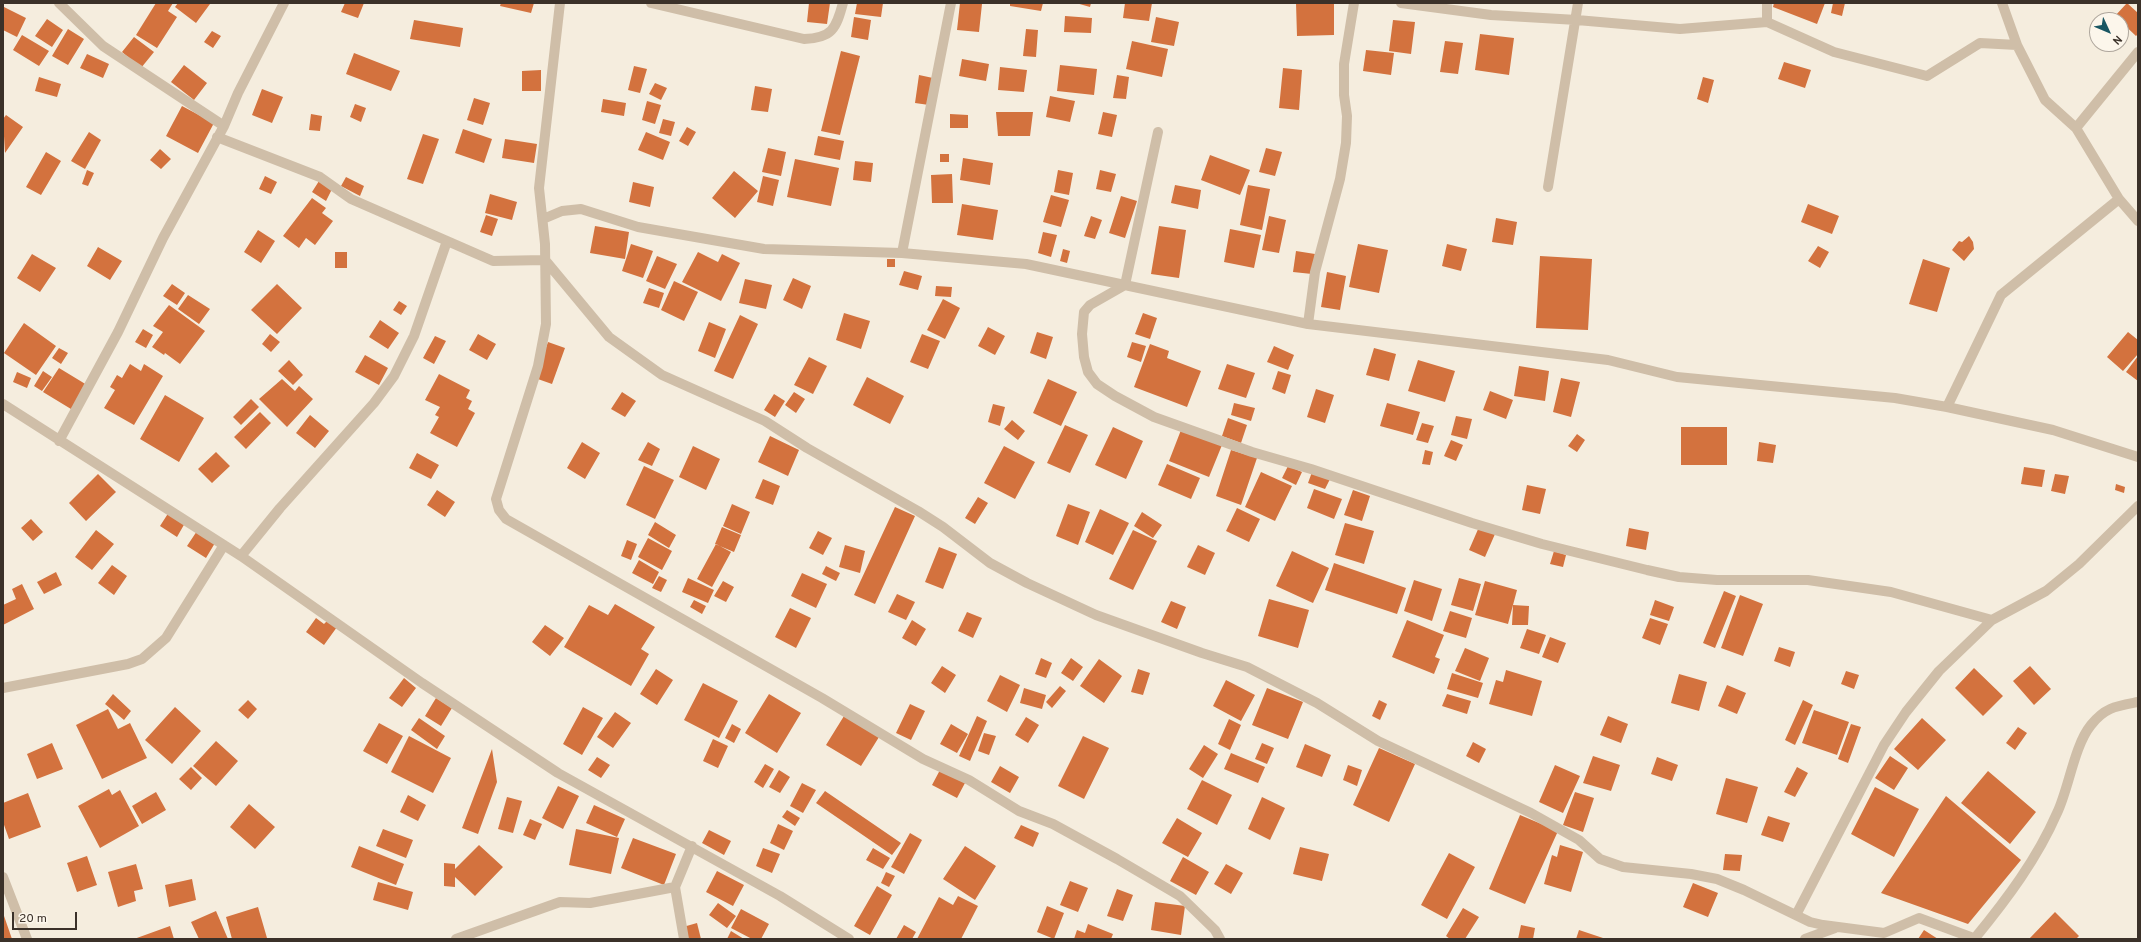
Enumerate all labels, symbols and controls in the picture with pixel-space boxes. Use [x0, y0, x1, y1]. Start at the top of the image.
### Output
north arrow [2089, 12, 2129, 52]
text: N [2109, 32, 2125, 47]
scale bar [14, 904, 79, 930]
text: 20 m [19, 911, 47, 927]

